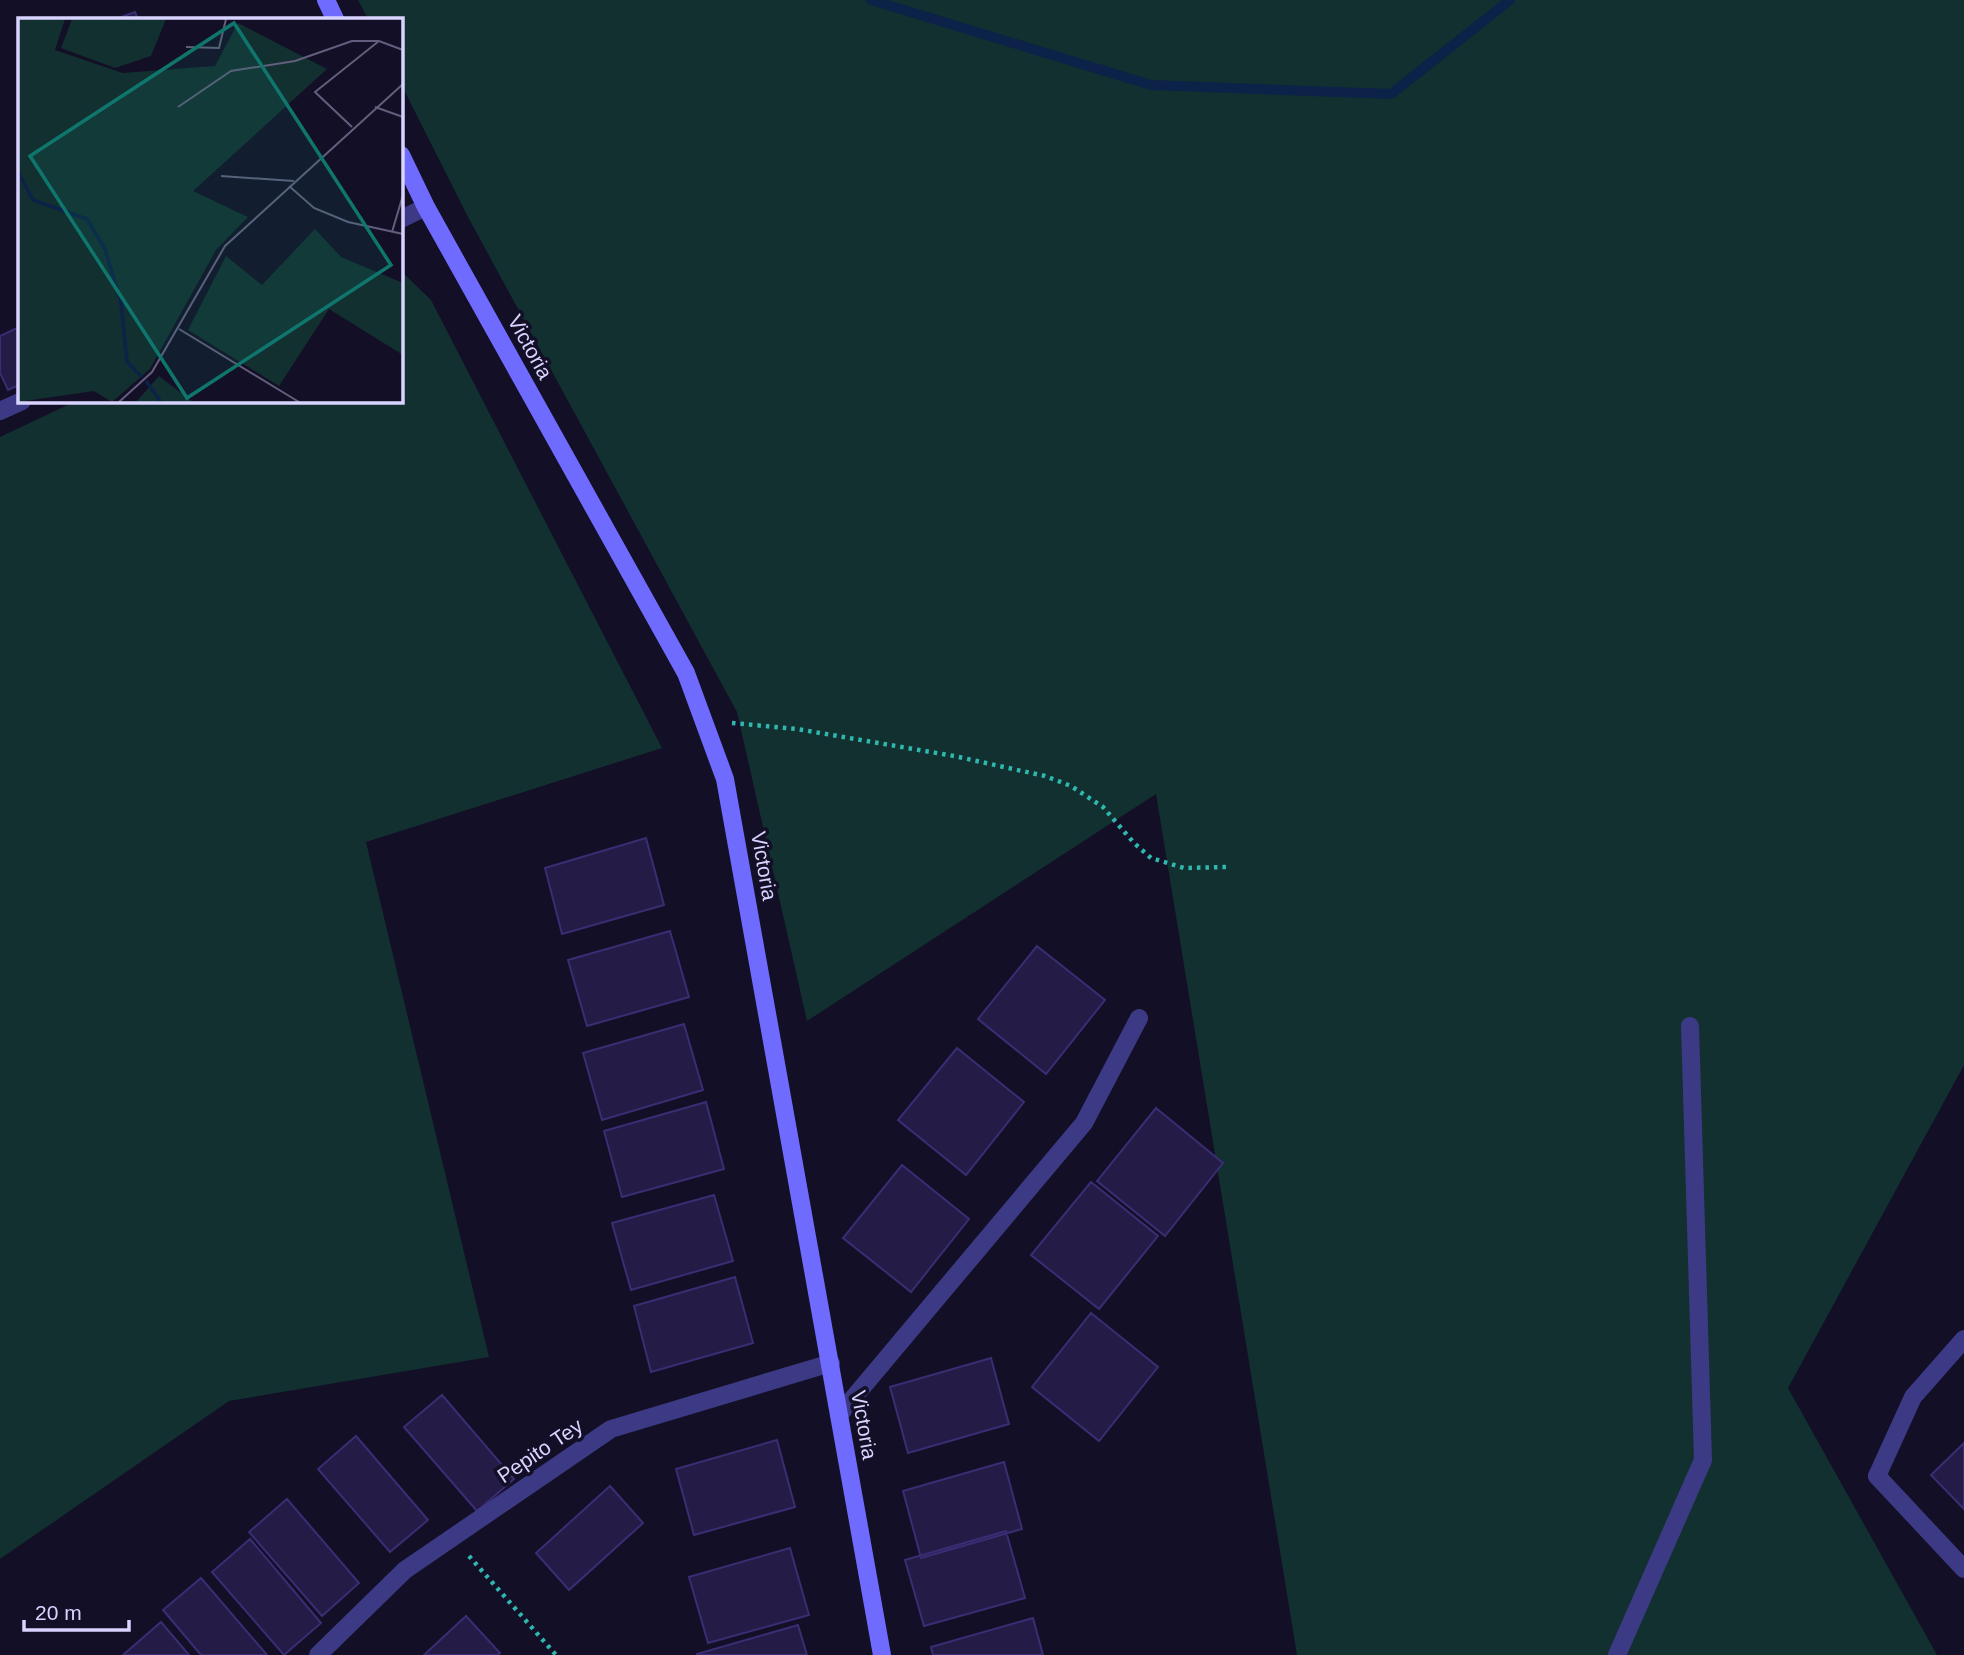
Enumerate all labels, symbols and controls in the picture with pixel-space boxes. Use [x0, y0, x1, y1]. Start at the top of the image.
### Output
inset map [18, 18, 402, 402]
street label: Victoria [503, 311, 558, 383]
street label: Victoria [747, 830, 782, 903]
street label: Victoria [847, 1389, 882, 1462]
street label: Pepito Tey [493, 1413, 587, 1487]
scale bar [24, 1588, 130, 1632]
text: 20 m [35, 1601, 82, 1624]

